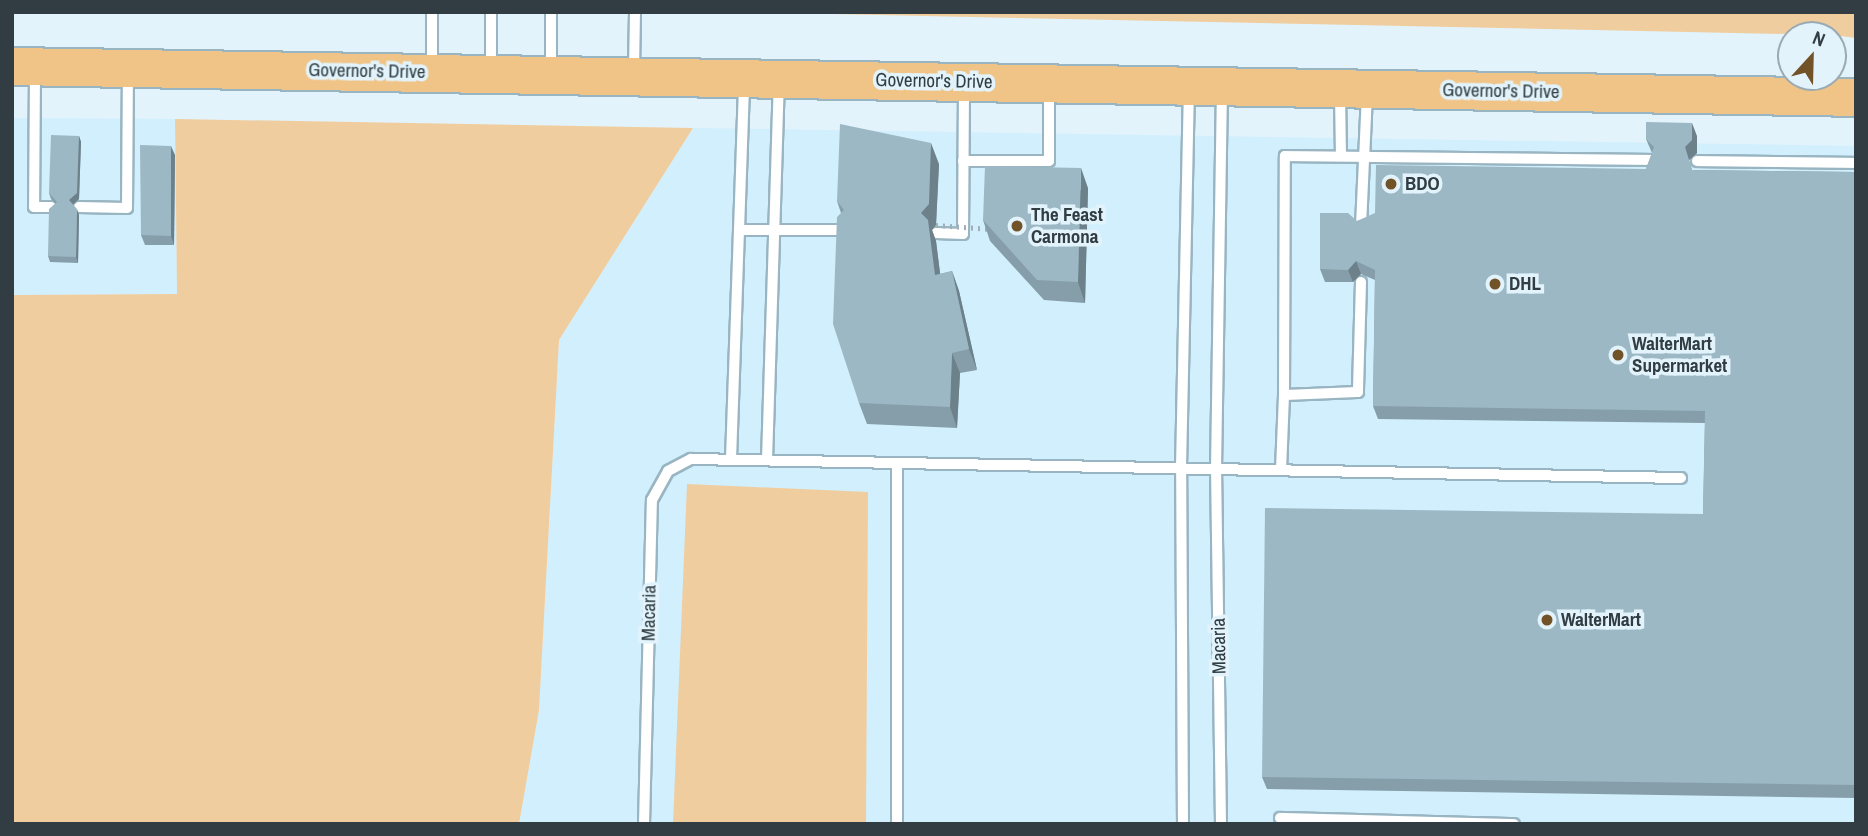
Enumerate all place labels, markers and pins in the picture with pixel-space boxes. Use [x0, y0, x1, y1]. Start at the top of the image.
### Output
place label: BDO [1405, 173, 1440, 195]
marker: BDO [1383, 176, 1399, 192]
place label: The Feast Carmona [1031, 204, 1103, 248]
marker: The Feast Carmona [1009, 218, 1025, 234]
place label: DHL [1509, 273, 1541, 295]
marker: DHL [1487, 276, 1503, 292]
place label: WalterMart Supermarket [1632, 333, 1727, 377]
marker: WalterMart Supermarket [1610, 347, 1626, 363]
place label: WalterMart [1561, 609, 1641, 631]
marker: WalterMart [1539, 612, 1555, 628]

